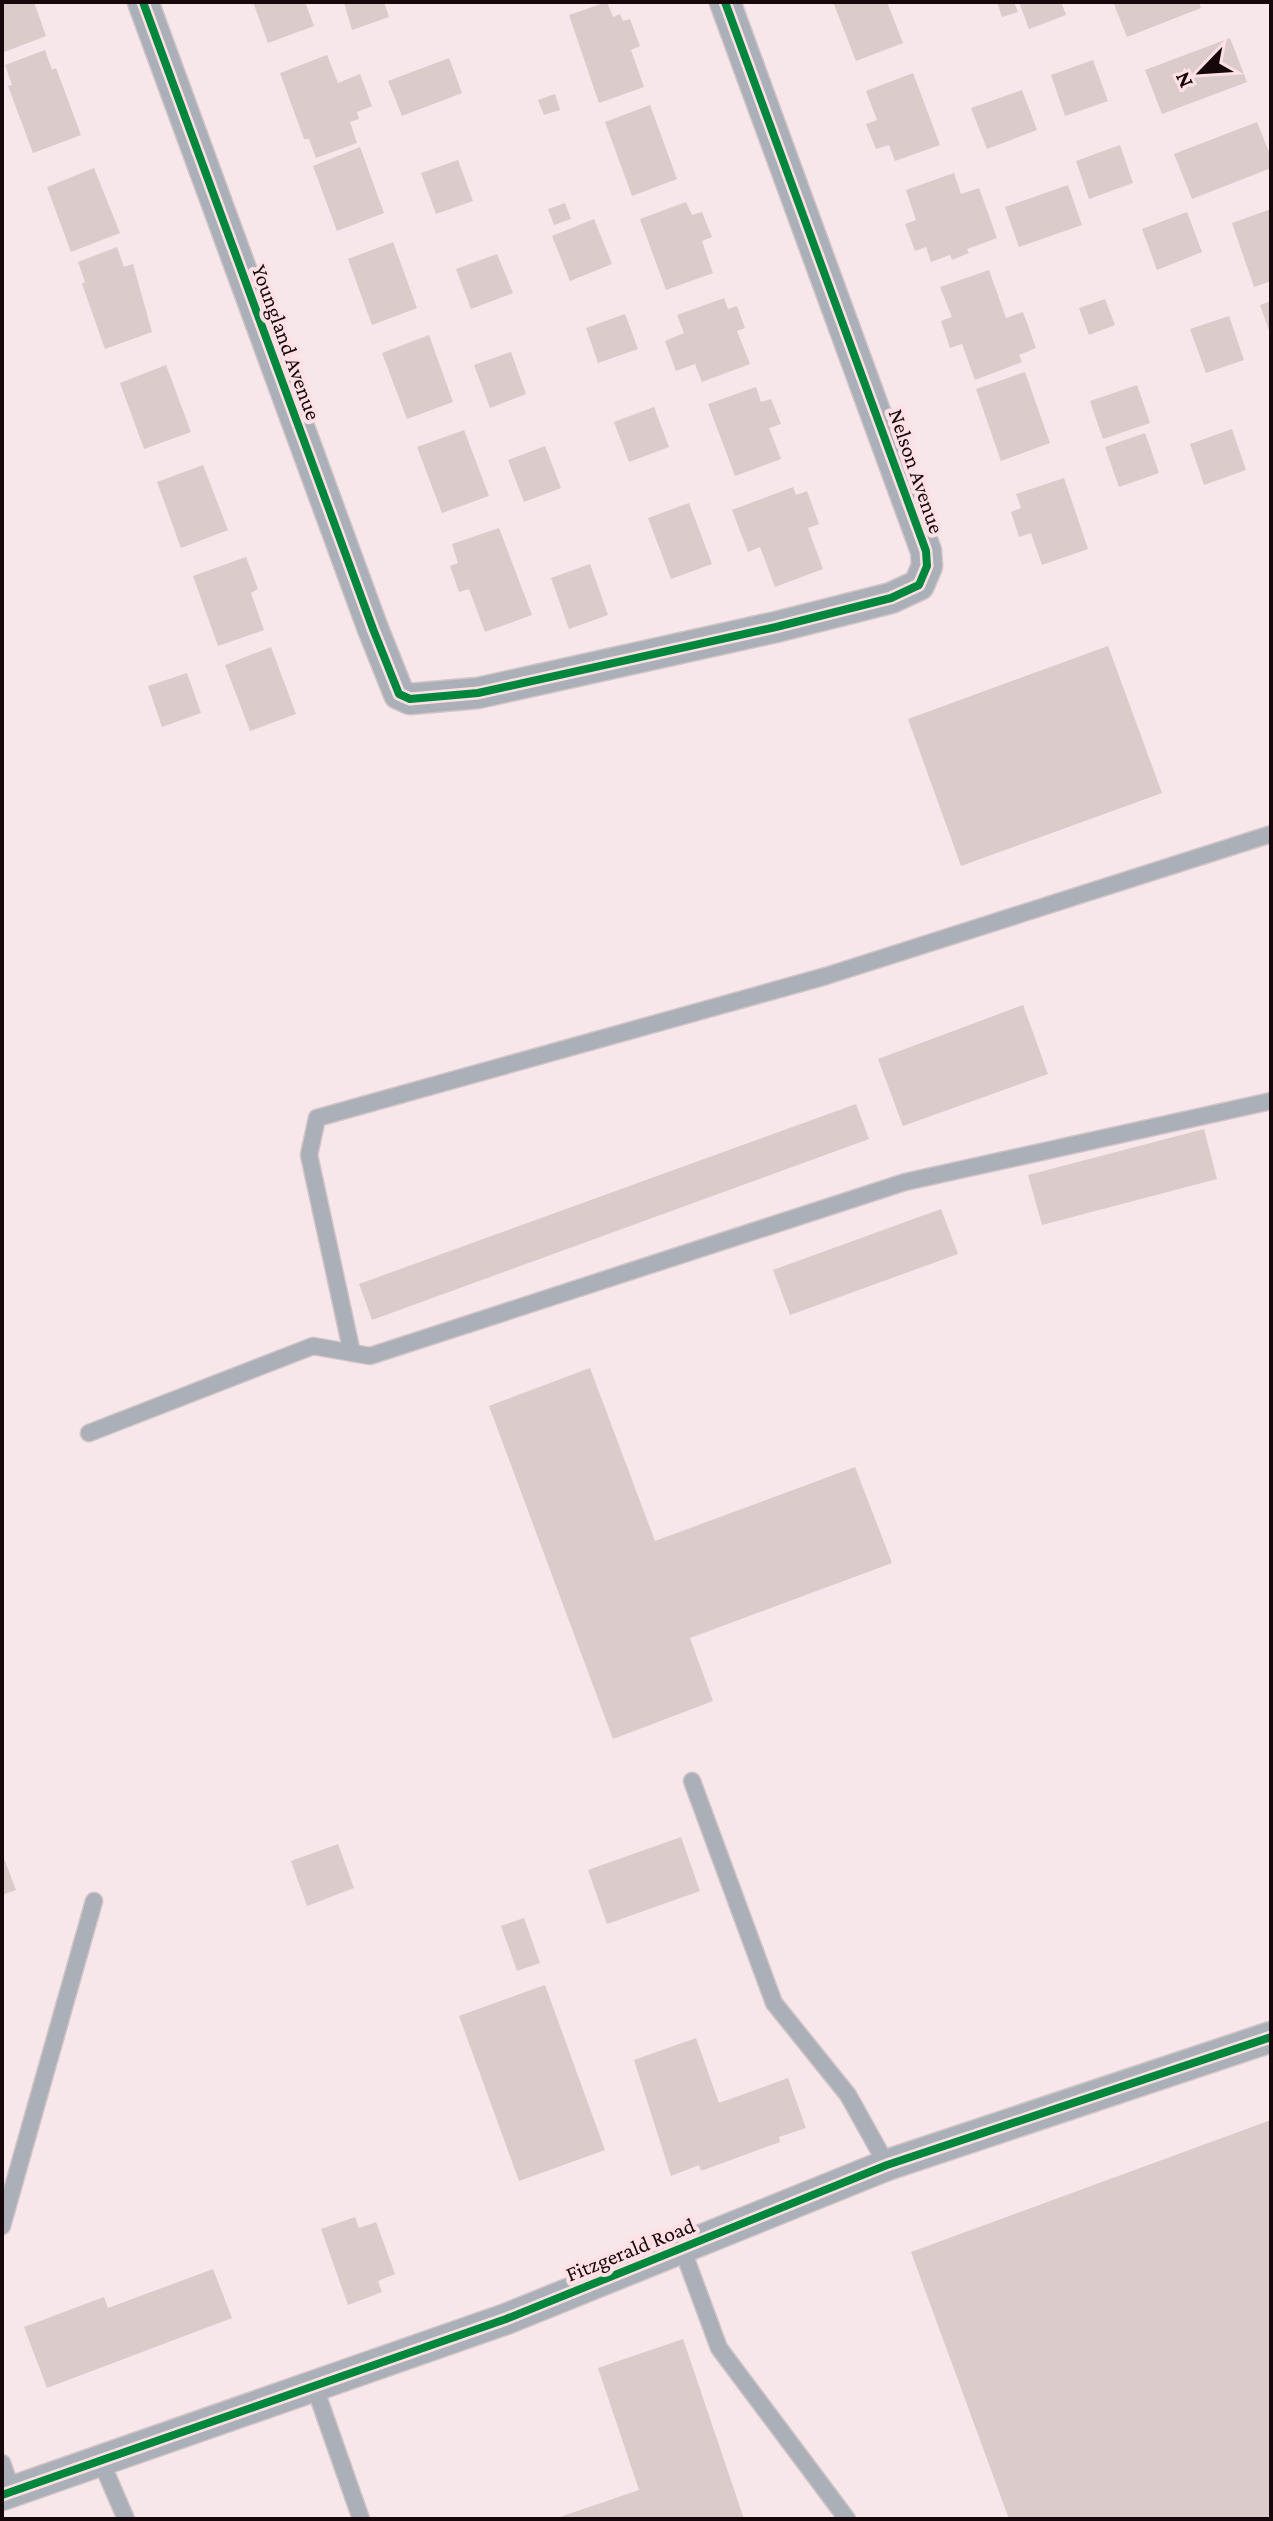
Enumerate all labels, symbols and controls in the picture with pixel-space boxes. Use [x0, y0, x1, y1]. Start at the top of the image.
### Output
north arrow [1161, 32, 1241, 112]
text: N [1169, 68, 1198, 92]
street label: Youngland Avenue [247, 261, 326, 423]
street label: Nelson Avenue [884, 406, 950, 537]
street label: Fitzgerald Road [562, 2212, 699, 2287]

